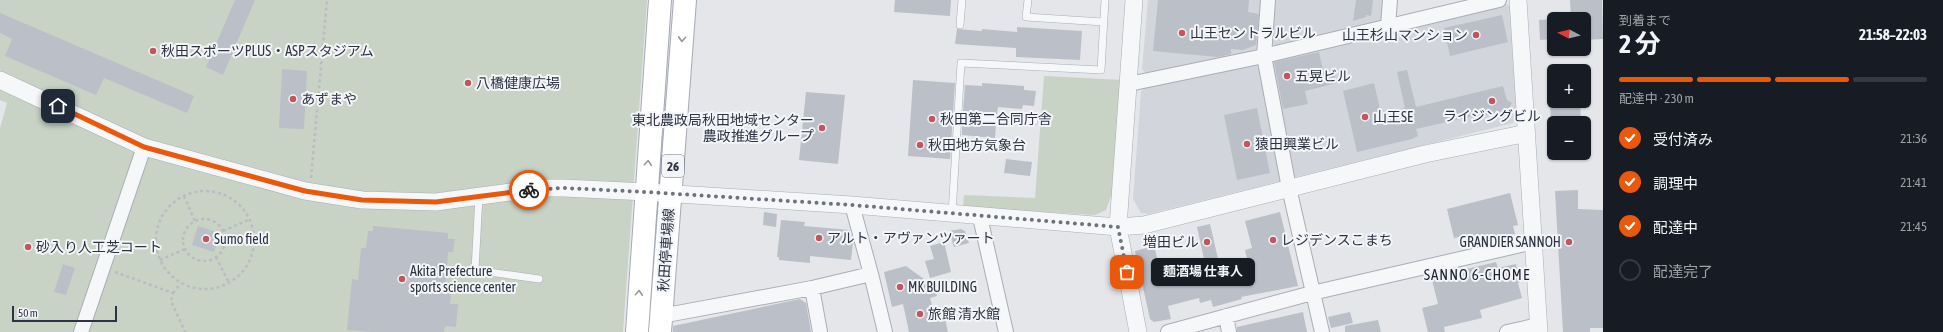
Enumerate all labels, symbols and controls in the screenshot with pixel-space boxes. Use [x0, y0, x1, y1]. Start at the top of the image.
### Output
north arrow [1547, 12, 1591, 56]
map controls [1547, 12, 1591, 160]
text: 到着まで [1619, 13, 1671, 28]
place label: 山王セントラルビル [1190, 25, 1316, 41]
text: 21:58–22:03 [1859, 26, 1927, 43]
place label: 山王杉山マンション [1342, 27, 1468, 43]
marker: 山王セントラルビル [1177, 28, 1187, 38]
text: 2 分 [1619, 29, 1661, 59]
marker: 山王杉山マンション [1471, 30, 1481, 40]
one-way arrow [678, 36, 687, 42]
place label: 秋田スポーツPLUS・ASPスタジアム [161, 43, 374, 59]
marker: 秋田スポーツPLUS・ASPスタジアム [148, 46, 158, 56]
button: + [1547, 64, 1591, 108]
place label: 五晃ビル [1295, 68, 1351, 84]
marker: 五晃ビル [1282, 71, 1292, 81]
place label: 八橋健康広場 [476, 75, 560, 91]
marker: 八橋健康広場 [463, 78, 473, 88]
pin [41, 89, 75, 123]
place label: あずまや [301, 91, 357, 107]
text: 配達中 · 230 m [1619, 91, 1694, 106]
marker: あずまや [288, 94, 298, 104]
icon: home [47, 95, 69, 117]
marker: ライジングビル [1487, 96, 1497, 106]
place label: ライジングビル [1443, 108, 1541, 124]
place label: 山王SE [1373, 109, 1413, 125]
place label: 秋田第二合同庁舎 [940, 111, 1052, 127]
place label: 東北農政局秋田地域センター 農政推進グループ [632, 112, 814, 144]
marker: 山王SE [1360, 112, 1370, 122]
marker: 秋田第二合同庁舎 [927, 114, 937, 124]
button: − [1547, 116, 1591, 160]
marker: 東北農政局秋田地域センター 農政推進グループ [817, 123, 827, 133]
icon: check [1619, 127, 1641, 149]
text: 受付済み [1653, 131, 1713, 148]
text: 21:36 [1900, 131, 1927, 146]
place label: 猿田興業ビル [1255, 136, 1339, 152]
place label: 秋田地方気象台 [928, 137, 1026, 153]
marker: 猿田興業ビル [1242, 139, 1252, 149]
marker: 秋田地方気象台 [915, 140, 925, 150]
road number: 26 [662, 155, 684, 177]
one-way arrow [643, 160, 652, 166]
courier [509, 170, 549, 210]
icon: check [1619, 171, 1641, 193]
text: 調理中 [1653, 175, 1698, 192]
text: 21:41 [1900, 175, 1927, 190]
icon: bike [518, 179, 540, 201]
street label: 秋田停車場線 [655, 208, 677, 292]
icon: check [1619, 215, 1641, 237]
text: 配達中 [1653, 219, 1698, 236]
text: 21:45 [1900, 219, 1927, 234]
place label: アルト・アヴァンツァート [827, 230, 995, 246]
place label: Sumo field [214, 231, 269, 247]
place label: レジデンスこまち [1281, 232, 1393, 248]
marker: アルト・アヴァンツァート [814, 233, 824, 243]
marker: Sumo field [201, 234, 211, 244]
place label: 増田ビル [1143, 234, 1199, 250]
place label: GRANDIER SANNOH [1460, 234, 1561, 250]
marker: レジデンスこまち [1268, 235, 1278, 245]
marker: 増田ビル [1202, 237, 1212, 247]
marker: GRANDIER SANNOH [1564, 237, 1574, 247]
place label: 砂入り人工芝コート [36, 239, 162, 255]
marker: 砂入り人工芝コート [23, 242, 33, 252]
pin [1110, 255, 1144, 289]
callout: 麺酒場 仕事人 [1151, 258, 1255, 286]
icon: bag [1116, 261, 1138, 283]
place label: Akita Prefecture sports science center [410, 263, 517, 295]
text: 配達完了 [1653, 263, 1713, 280]
text: 麺酒場 仕事人 [1163, 264, 1243, 279]
district label: SANNO 6-CHOME [1424, 266, 1530, 283]
marker: Akita Prefecture sports science center [397, 274, 407, 284]
place label: MK BUILDING [908, 279, 977, 295]
marker: MK BUILDING [895, 282, 905, 292]
one-way arrow [635, 290, 644, 296]
scale bar [12, 304, 117, 323]
place label: 旅館 清水館 [928, 306, 1000, 322]
text: 50 m [18, 307, 38, 319]
marker: 旅館 清水館 [915, 309, 925, 319]

